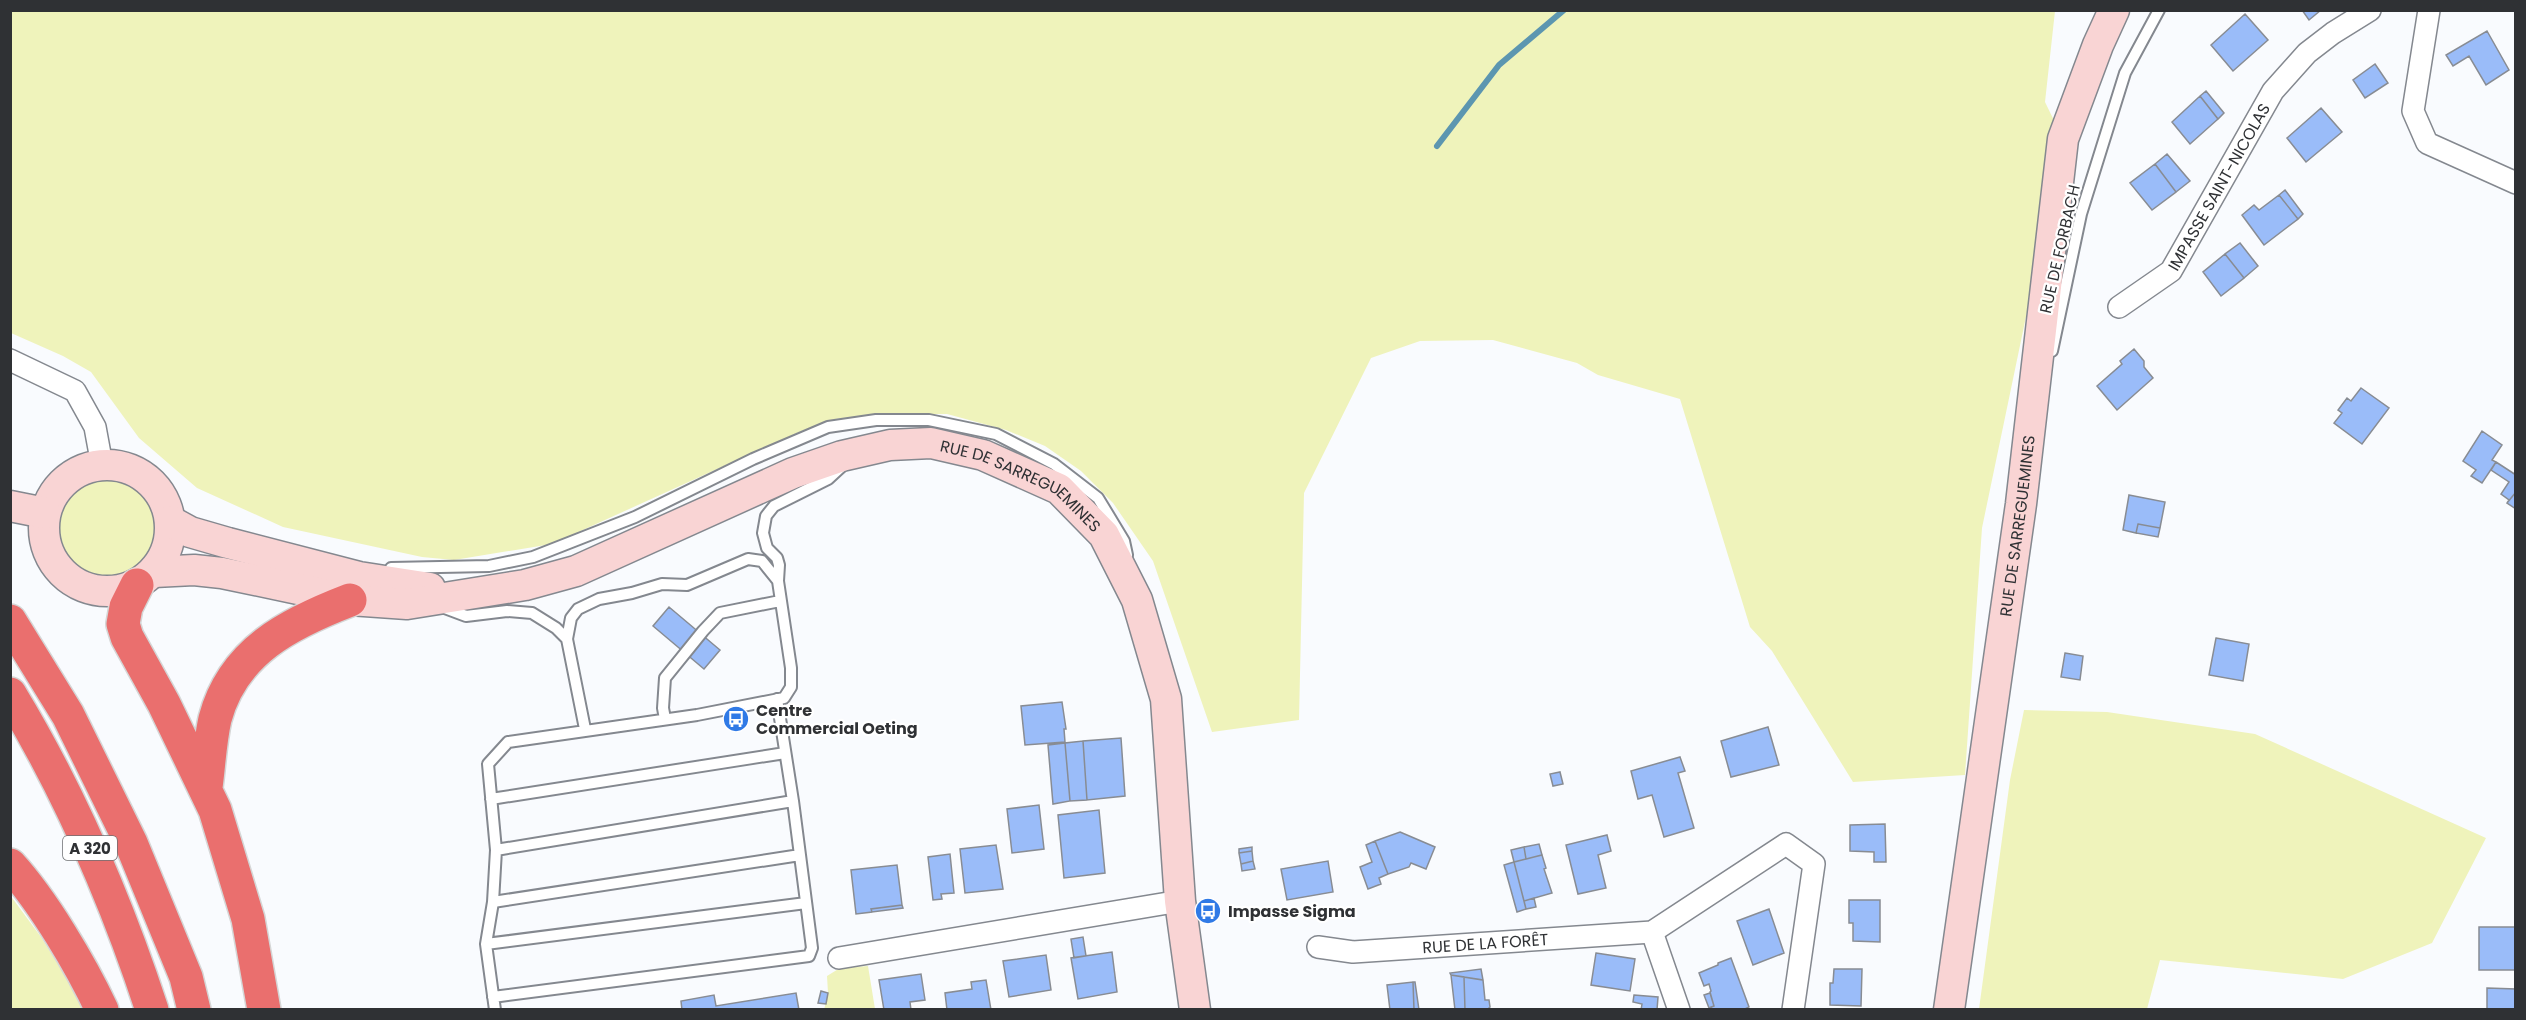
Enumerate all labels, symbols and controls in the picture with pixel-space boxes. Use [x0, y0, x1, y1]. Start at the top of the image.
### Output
street label: IMPASSE SAINT-NICOLAS [2162, 99, 2275, 275]
street label: RUE DE FORBACH [2034, 183, 2086, 315]
street label: RUE DE SARREGUEMINES [938, 434, 1106, 537]
street label: RUE DE SARREGUEMINES [1994, 434, 2040, 618]
place label: Centre Commercial Oeting [756, 699, 918, 740]
bus stop icon: Centre Commercial Oeting [721, 704, 751, 734]
road number: A 320 [63, 836, 117, 860]
bus stop icon: Impasse Sigma [1193, 896, 1223, 926]
place label: Impasse Sigma [1228, 900, 1356, 923]
street label: RUE DE LA FORÊT [1422, 927, 1549, 959]

